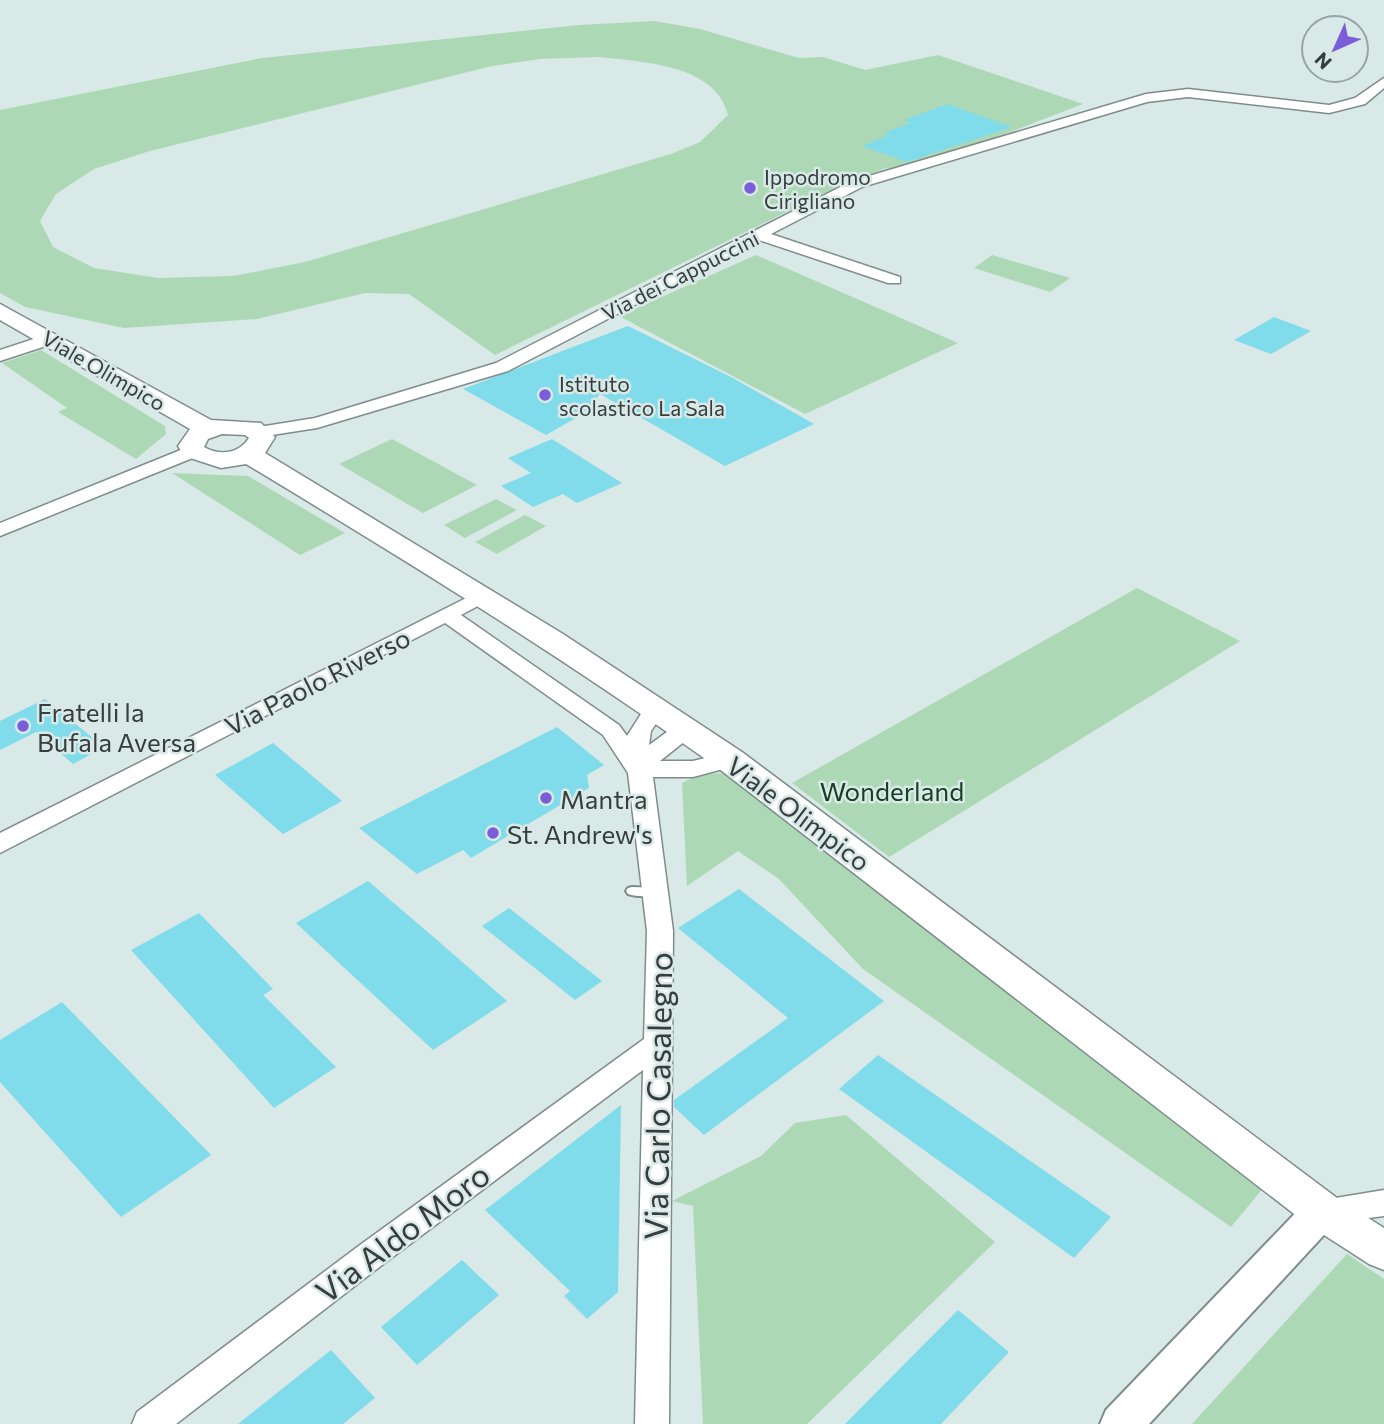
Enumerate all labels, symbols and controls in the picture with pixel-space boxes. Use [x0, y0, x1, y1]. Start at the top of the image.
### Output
north arrow [1300, 14, 1370, 84]
text: N [1309, 48, 1336, 75]
place label: Ippodromo Cirigliano [764, 164, 871, 213]
marker: Ippodromo Cirigliano [742, 180, 758, 196]
street label: Via dei Cappuccini [597, 225, 763, 325]
street label: Viale Olimpico [38, 325, 170, 415]
place label: Istituto scolastico La Sala [559, 371, 725, 420]
marker: Istituto scolastico La Sala [537, 387, 553, 403]
street label: Via Paolo Riverso [219, 621, 415, 741]
place label: Fratelli la Bufala Aversa [37, 696, 196, 757]
marker: Fratelli la Bufala Aversa [15, 718, 31, 734]
street label: Viale Olimpico [721, 749, 877, 877]
park label: Wonderland [820, 775, 964, 806]
place label: Mantra [560, 783, 648, 814]
marker: Mantra [538, 790, 554, 806]
place label: St. Andrew's [507, 818, 653, 849]
marker: St. Andrew's [485, 825, 501, 841]
street label: Via Carlo Casalegno [634, 952, 680, 1240]
street label: Via Aldo Moro [307, 1153, 497, 1311]

